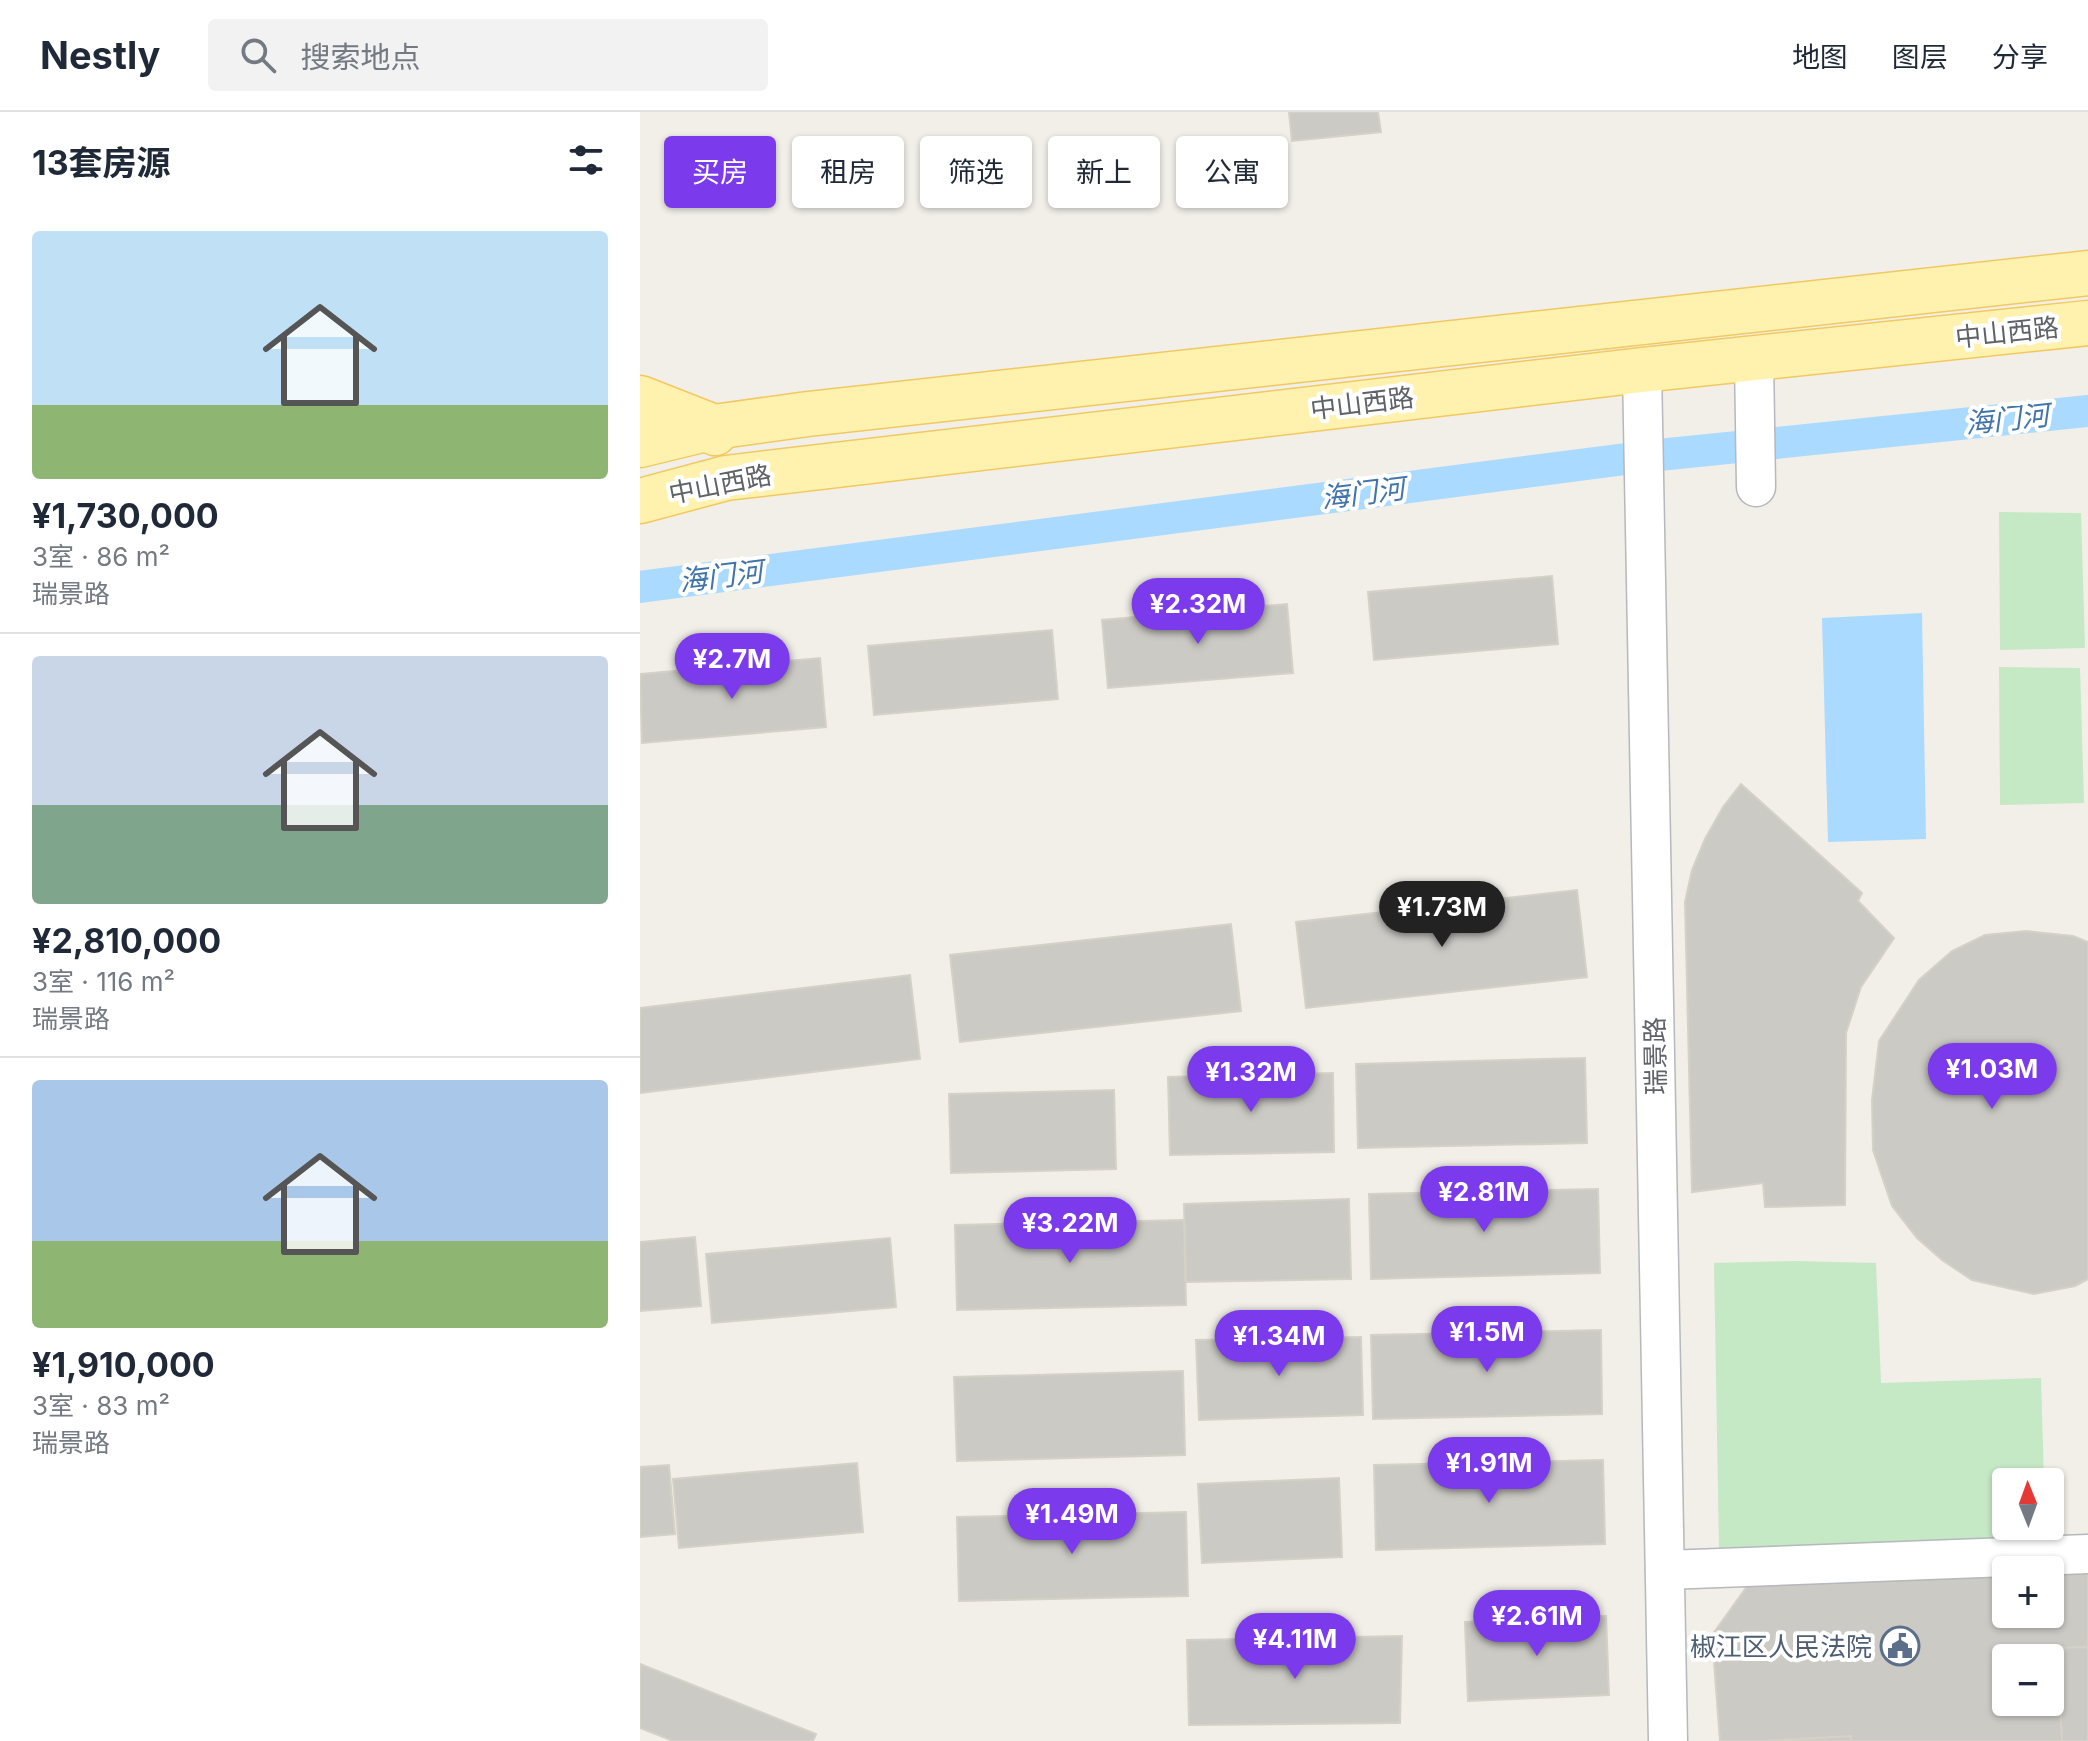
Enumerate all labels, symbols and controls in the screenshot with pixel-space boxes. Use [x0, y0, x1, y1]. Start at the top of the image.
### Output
search box [208, 19, 768, 91]
text: Nestly [40, 32, 160, 78]
icon: search [236, 33, 280, 77]
text: 搜索地点 [300, 39, 420, 75]
text: 地图 [1792, 40, 1848, 74]
text: 图层 [1892, 40, 1948, 74]
text: 分享 [1992, 40, 2048, 74]
chip: 买房 [664, 136, 776, 208]
chip: 租房 [792, 136, 904, 208]
chip: 筛选 [920, 136, 1032, 208]
chip: 新上 [1048, 136, 1160, 208]
chip: 公寓 [1176, 136, 1288, 208]
icon: filters [564, 138, 608, 182]
text: 13套房源 [32, 142, 171, 183]
icon: home [248, 283, 392, 427]
street label: 中山西路 [1954, 311, 2060, 353]
street label: 中山西路 [1308, 381, 1416, 425]
water label: 海门河 [1963, 397, 2056, 440]
street label: 中山西路 [666, 459, 774, 509]
water label: 海门河 [1319, 470, 1412, 515]
text: ¥1,730,000 [32, 495, 219, 536]
text: 3室 · 86 m² [32, 541, 170, 572]
water label: 海门河 [677, 553, 770, 598]
text: 瑞景路 [32, 578, 110, 609]
pin: ¥2.32M [1133, 578, 1263, 646]
text: ¥2.32M [1150, 588, 1246, 619]
pin: ¥2.7M [676, 633, 788, 701]
text: ¥2.7M [693, 643, 771, 674]
icon: home [248, 708, 392, 852]
pin: ¥1.73M [1377, 881, 1507, 949]
text: ¥1.73M [1397, 891, 1487, 922]
text: ¥2,810,000 [32, 920, 221, 961]
text: 3室 · 116 m² [32, 966, 175, 997]
text: 瑞景路 [32, 1003, 110, 1034]
street label: 瑞景路 [1639, 1017, 1671, 1095]
pin: ¥1.03M [1927, 1043, 2057, 1111]
pin: ¥1.32M [1186, 1046, 1316, 1114]
text: ¥1.03M [1946, 1053, 2038, 1084]
text: ¥1.32M [1205, 1056, 1297, 1087]
icon: home [248, 1132, 392, 1276]
pin: ¥2.81M [1419, 1166, 1549, 1234]
text: ¥2.81M [1438, 1176, 1530, 1207]
pin: ¥3.22M [1005, 1197, 1135, 1265]
text: ¥3.22M [1022, 1207, 1118, 1238]
pin: ¥1.5M [1431, 1306, 1543, 1374]
pin: ¥1.34M [1214, 1310, 1344, 1378]
text: ¥1.5M [1449, 1316, 1525, 1347]
text: ¥1.34M [1233, 1320, 1325, 1351]
text: ¥1,910,000 [32, 1344, 215, 1385]
text: 3室 · 83 m² [32, 1390, 170, 1421]
text: 瑞景路 [32, 1427, 110, 1458]
pin: ¥1.91M [1424, 1437, 1554, 1505]
text: ¥1.91M [1446, 1447, 1532, 1478]
north arrow [1992, 1468, 2064, 1540]
map controls [1992, 1468, 2064, 1716]
pin: ¥1.49M [1007, 1488, 1137, 1556]
text: ¥1.49M [1025, 1498, 1119, 1529]
button: + [1992, 1556, 2064, 1628]
pin: ¥2.61M [1472, 1590, 1602, 1658]
text: ¥2.61M [1491, 1600, 1583, 1631]
pin: ¥4.11M [1230, 1613, 1360, 1681]
text: ¥4.11M [1253, 1623, 1337, 1654]
public building icon: 椒江区人民法院 [1879, 1625, 1921, 1667]
place label: 椒江区人民法院 [1690, 1631, 1872, 1662]
button: − [1992, 1644, 2064, 1716]

